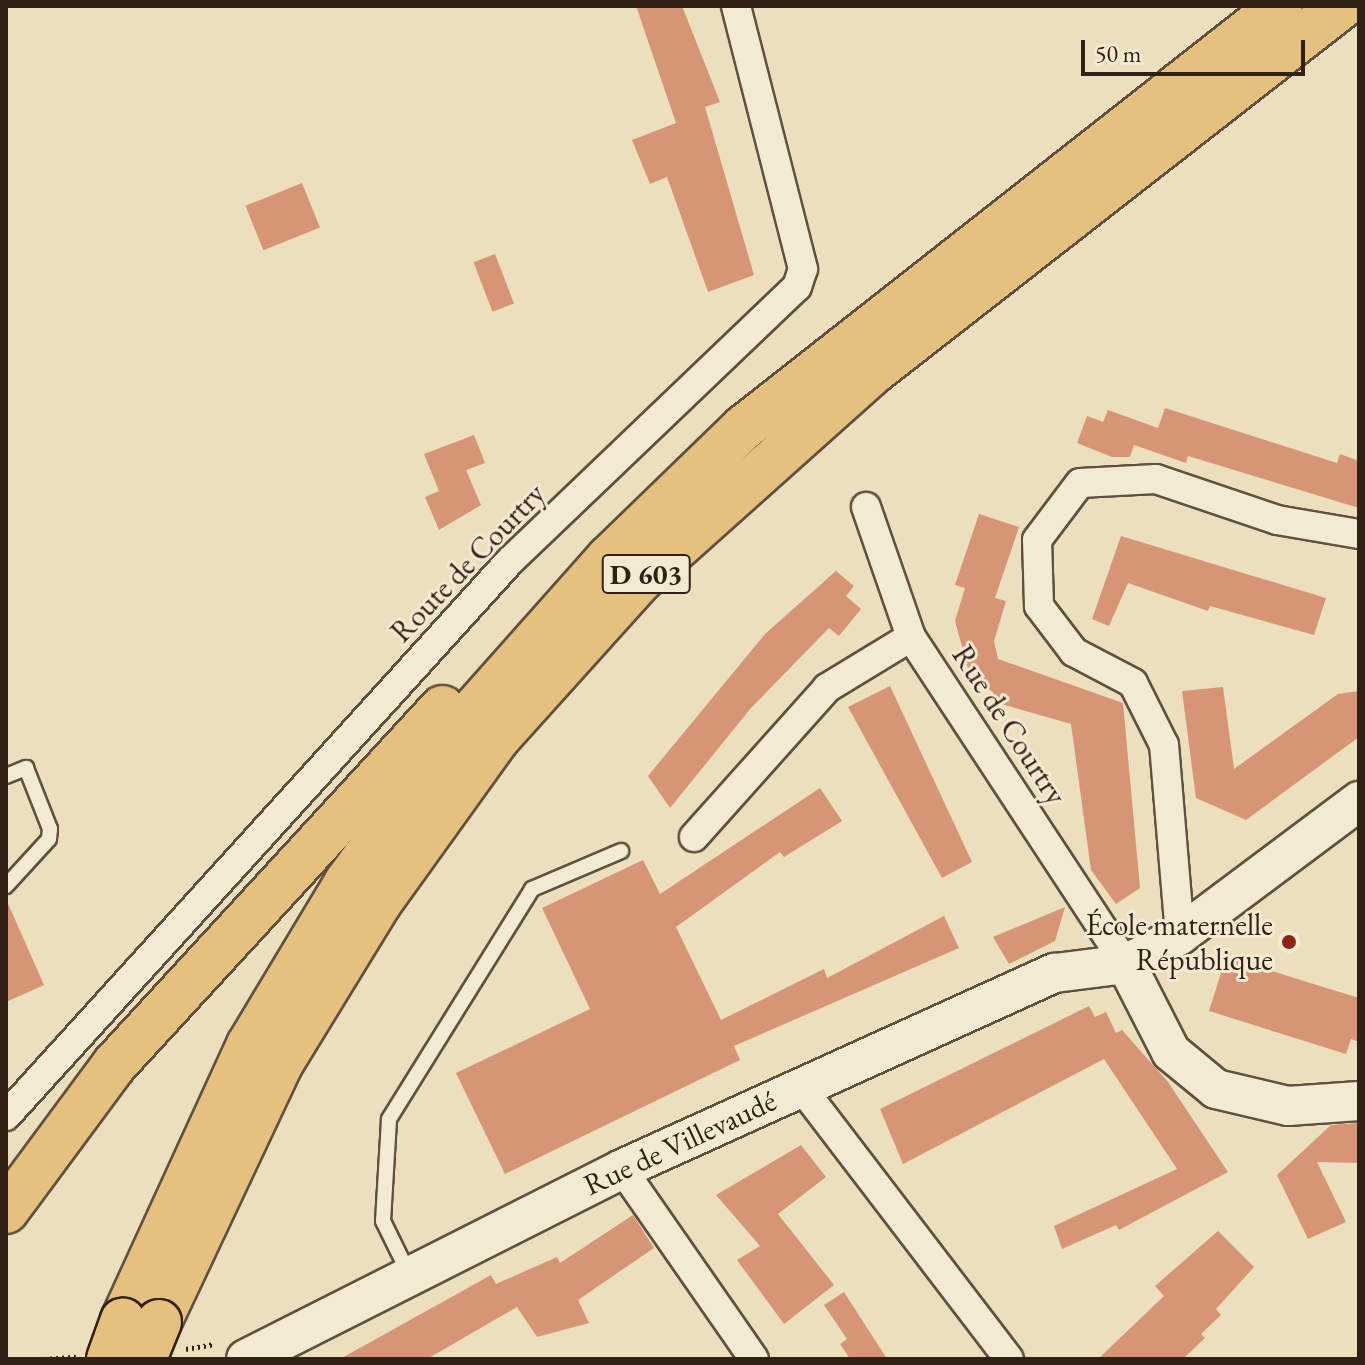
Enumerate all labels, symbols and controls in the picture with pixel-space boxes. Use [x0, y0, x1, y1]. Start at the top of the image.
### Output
scale bar [1085, 24, 1309, 74]
text: 50 m [1095, 38, 1142, 69]
street label: Route de Courtry [383, 476, 553, 650]
road number: D 603 [600, 550, 692, 598]
street label: Rue de Courtry [944, 639, 1074, 811]
place label: École maternelle République [1086, 907, 1273, 978]
marker: École maternelle République [1280, 933, 1298, 951]
street label: Rue de Villevaudé [578, 1083, 782, 1203]

